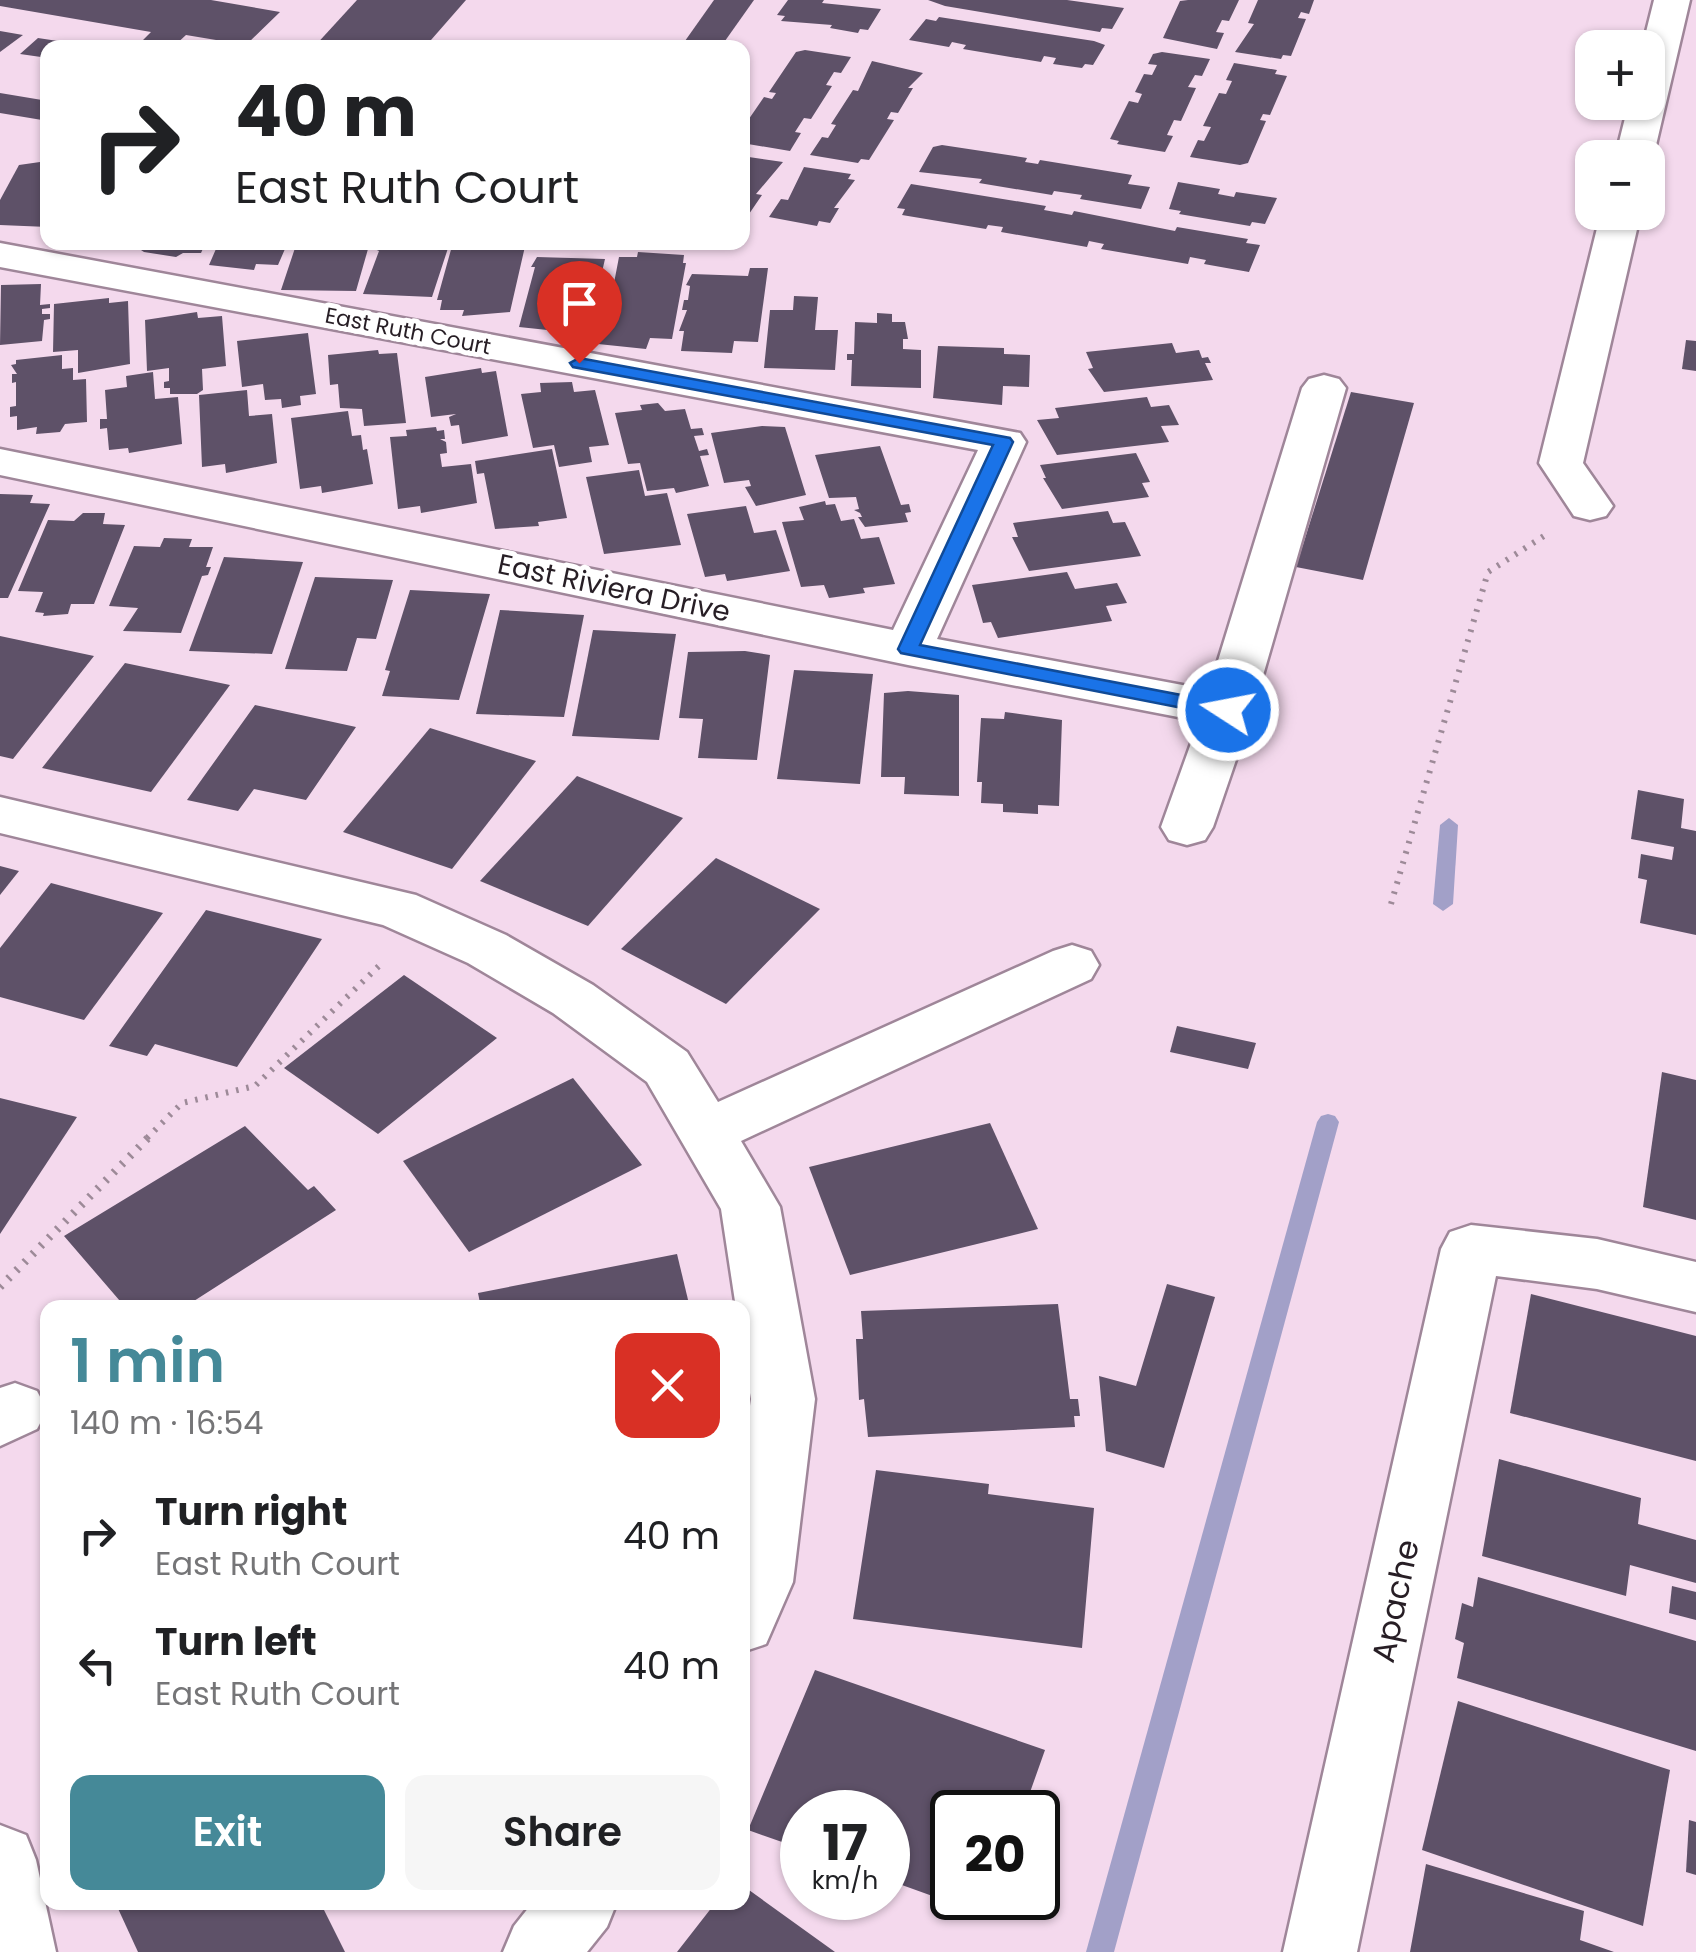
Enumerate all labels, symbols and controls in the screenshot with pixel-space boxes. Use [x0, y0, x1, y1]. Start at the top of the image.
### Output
map controls [1575, 30, 1665, 230]
button: + [1575, 30, 1665, 120]
text: 40 m [235, 62, 417, 161]
icon: right [70, 80, 200, 210]
button: − [1575, 140, 1665, 230]
text: East Ruth Court [235, 156, 579, 219]
pin [537, 261, 622, 364]
icon: arrive [552, 276, 607, 331]
street label: East Ruth Court [322, 300, 494, 362]
street label: East Riviera Drive [494, 544, 734, 632]
position arrow [1176, 658, 1280, 762]
text: 1 min [70, 1319, 225, 1403]
button: close [615, 1333, 720, 1438]
text: 140 m · 16:54 [70, 1400, 263, 1445]
text: Turn right [155, 1485, 347, 1538]
icon: right [70, 1508, 125, 1563]
text: 40 m [623, 1509, 720, 1562]
street label: Apache [1360, 1535, 1430, 1667]
text: East Ruth Court [155, 1541, 400, 1586]
text: Turn left [155, 1615, 317, 1668]
icon: left [70, 1638, 125, 1693]
text: 40 m [623, 1639, 720, 1692]
text: East Ruth Court [155, 1671, 400, 1716]
button: Exit [70, 1775, 385, 1890]
button: Share [405, 1775, 720, 1890]
speed limit sign: 20 [930, 1790, 1060, 1920]
text: 17 [822, 1807, 868, 1878]
text: km/h [812, 1863, 878, 1898]

